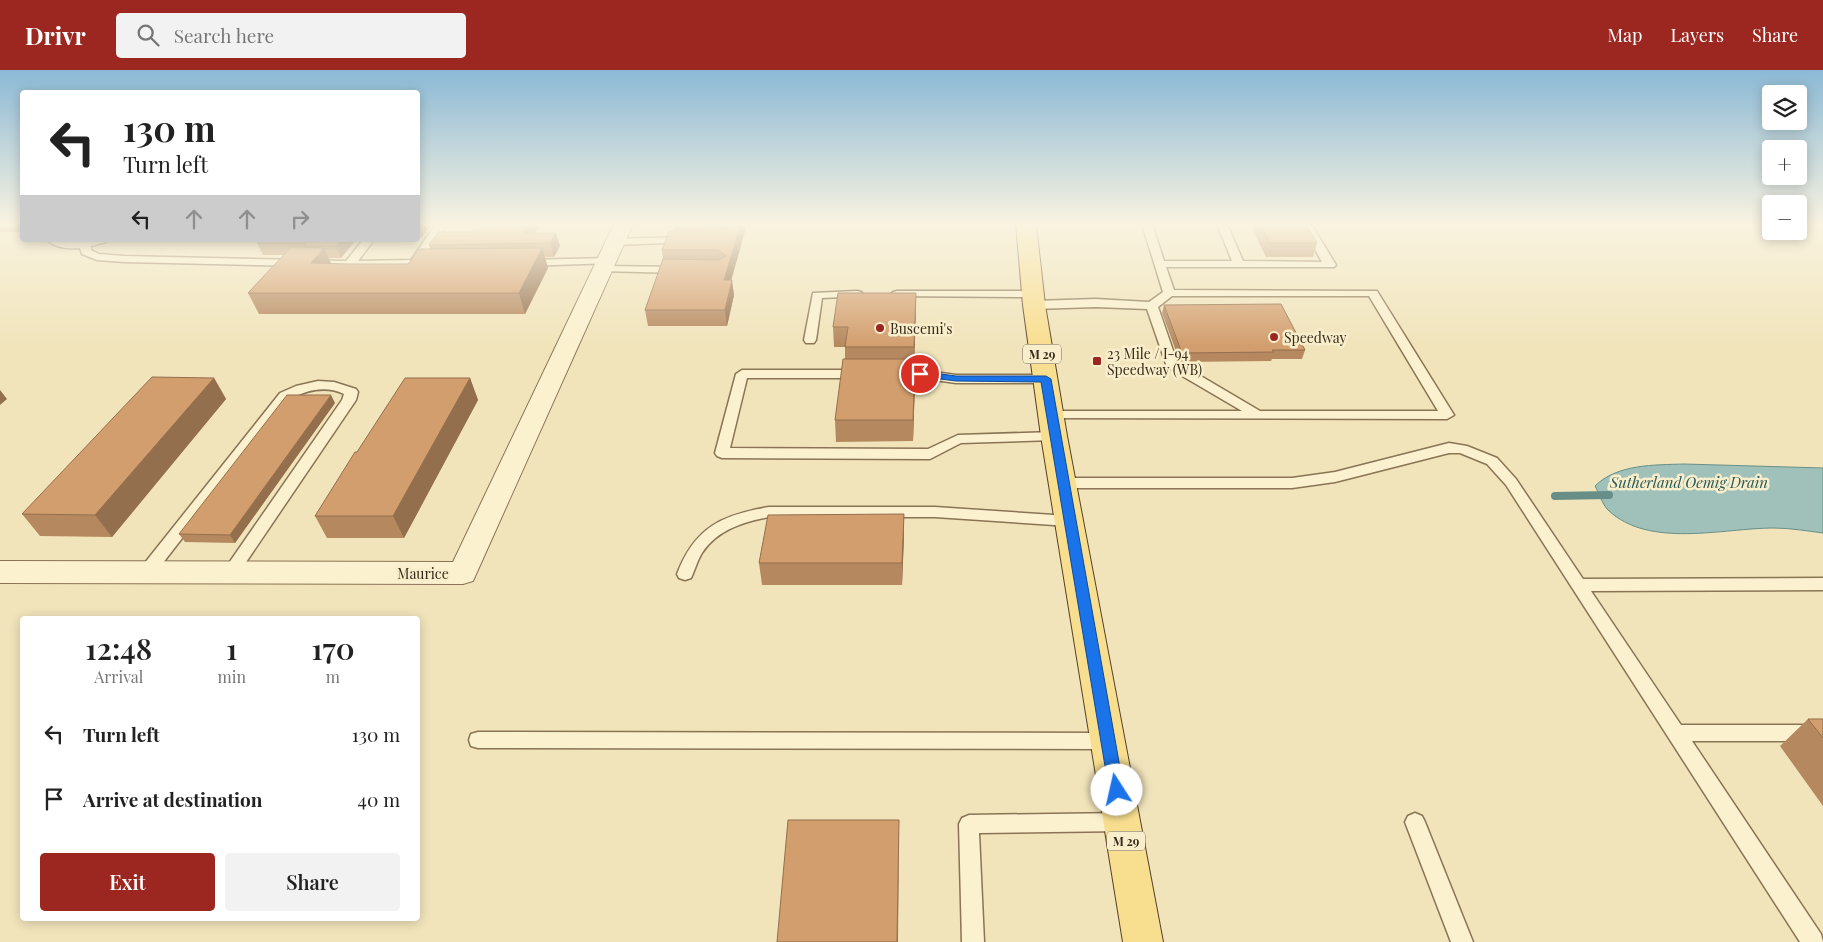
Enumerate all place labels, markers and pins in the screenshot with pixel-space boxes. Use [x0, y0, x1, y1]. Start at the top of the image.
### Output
place label: Buscemi's [890, 319, 952, 338]
marker: Buscemi's [874, 322, 886, 334]
place label: Speedway [1284, 328, 1347, 347]
marker: Speedway [1268, 331, 1280, 343]
place label: 23 Mile / I-94 Speedway (WB) [1107, 344, 1202, 379]
pin [899, 353, 941, 395]
marker: 23 Mile / I-94 Speedway (WB) [1091, 355, 1103, 367]

